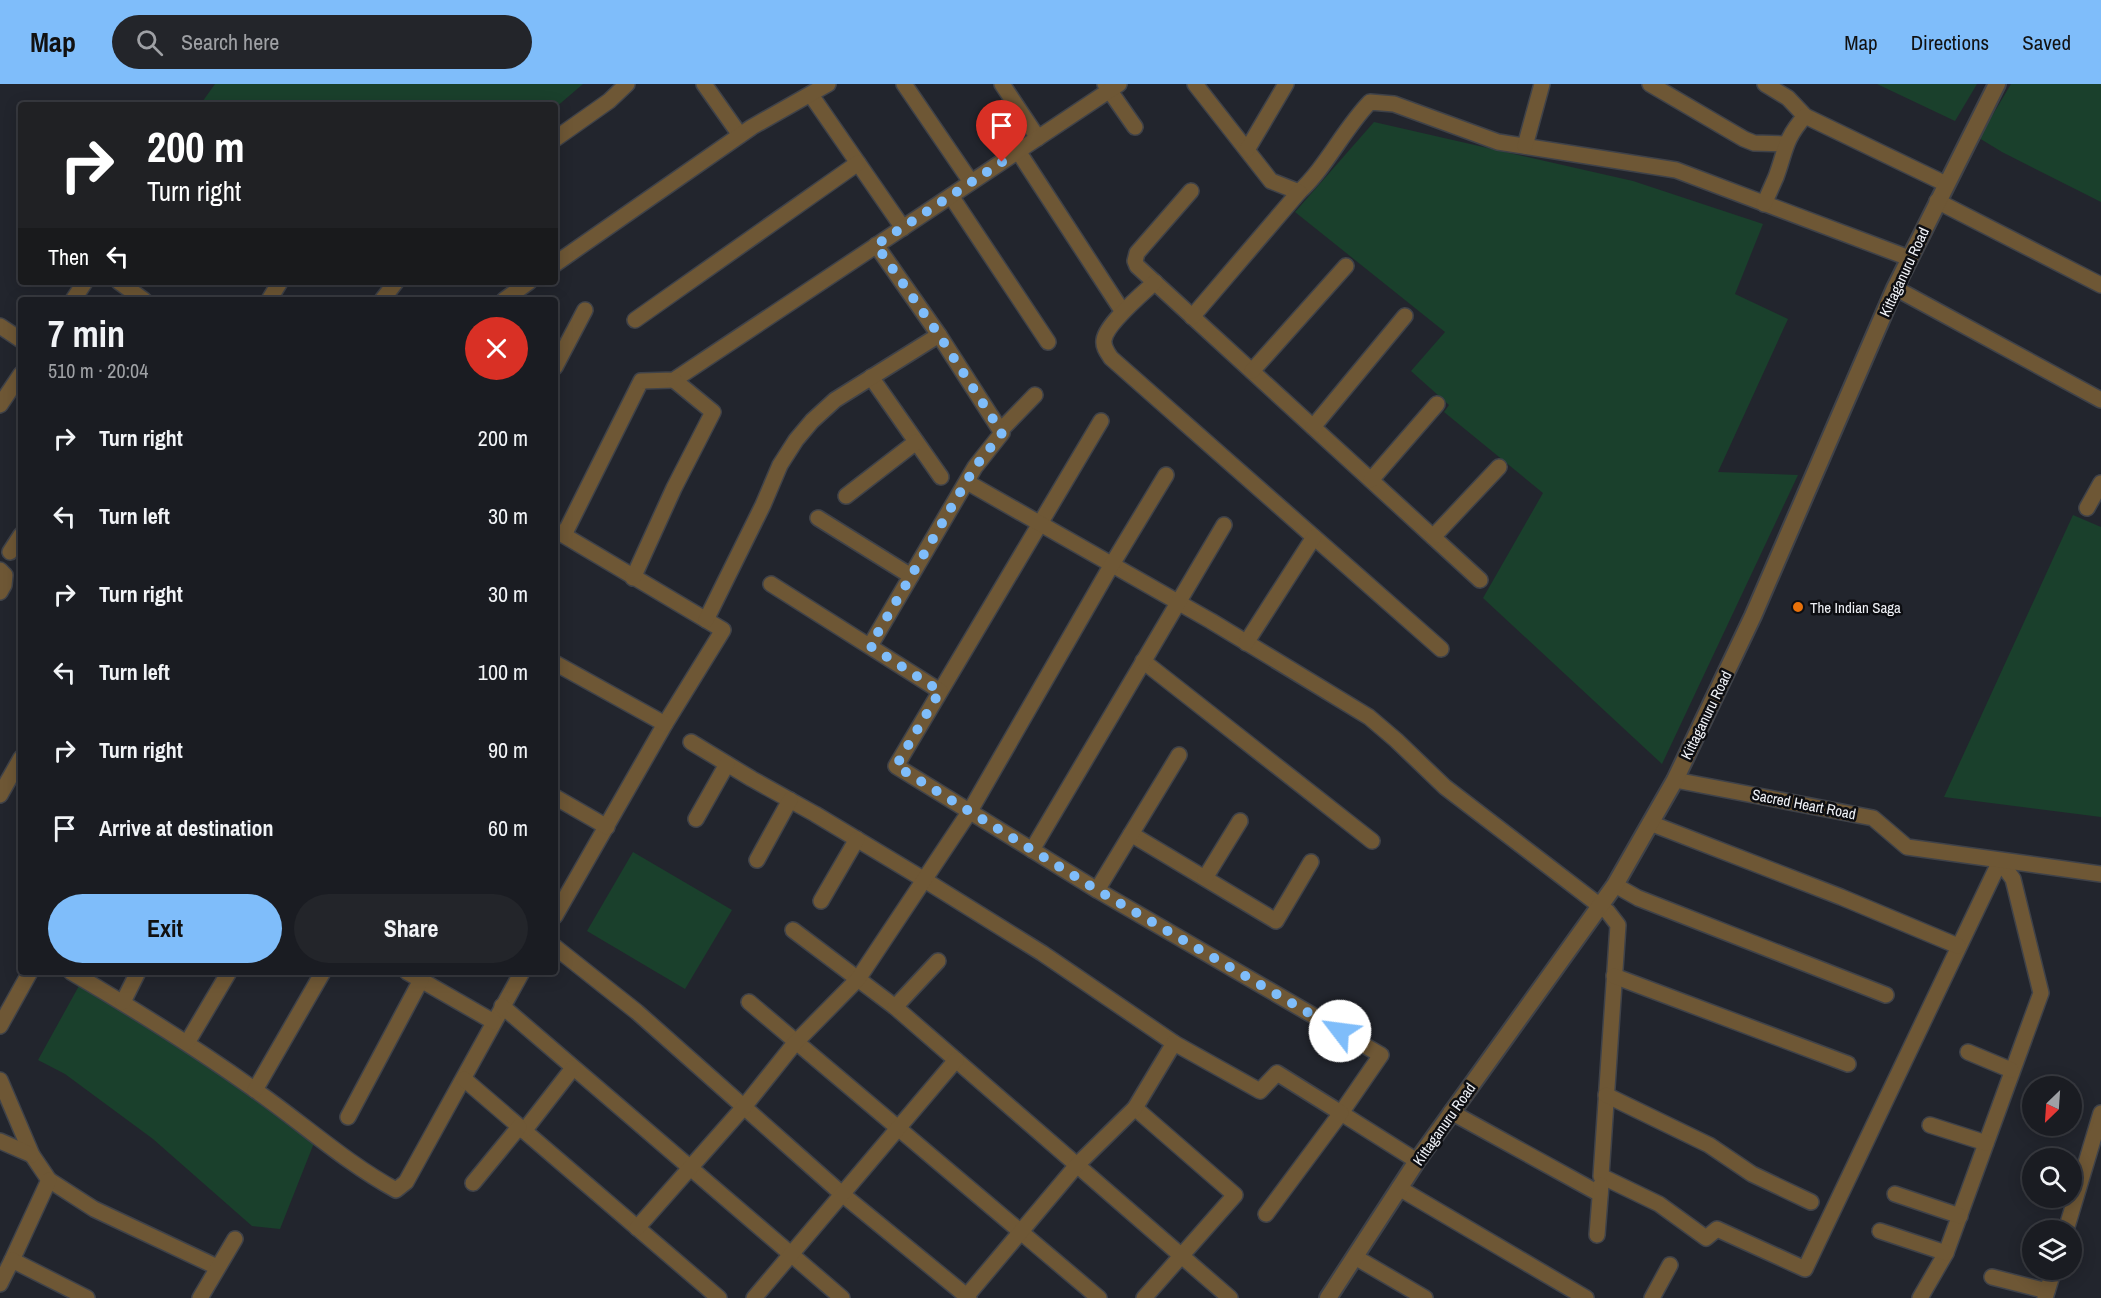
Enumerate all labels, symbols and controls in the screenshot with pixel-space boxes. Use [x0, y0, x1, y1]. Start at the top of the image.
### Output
search box [112, 15, 532, 69]
text: Map [30, 23, 76, 61]
icon: search [133, 26, 166, 59]
text: Search here [181, 27, 279, 57]
text: Map [1844, 28, 1878, 57]
text: Directions [1911, 28, 1989, 57]
text: Saved [2022, 28, 2071, 57]
pin [976, 100, 1027, 162]
icon: arrive [985, 109, 1018, 142]
text: 200 m [147, 119, 245, 175]
icon: right [48, 126, 126, 204]
text: Turn right [147, 173, 241, 209]
street label: Kittaganuru Road [1874, 224, 1934, 320]
icon: left [101, 240, 134, 273]
text: Then [48, 242, 89, 272]
text: 7 min [48, 310, 125, 358]
button: close [465, 317, 528, 380]
text: 510 m · 20:04 [48, 357, 148, 384]
icon: right [48, 422, 81, 455]
text: Turn right [99, 423, 183, 453]
text: 200 m [478, 423, 528, 453]
icon: left [48, 500, 81, 533]
text: Turn left [99, 501, 170, 531]
text: 30 m [488, 501, 528, 531]
icon: right [48, 578, 81, 611]
text: Turn right [99, 579, 183, 609]
text: 30 m [488, 579, 528, 609]
place label: The Indian Saga [1810, 597, 1901, 618]
marker: The Indian Saga [1791, 600, 1805, 614]
icon: left [48, 656, 81, 689]
text: Turn left [99, 657, 170, 687]
text: 100 m [478, 657, 528, 687]
street label: Kittaganuru Road [1675, 667, 1737, 763]
icon: right [48, 734, 81, 767]
text: Turn right [99, 735, 183, 765]
text: 90 m [488, 735, 528, 765]
street label: Sacred Heart Road [1750, 784, 1858, 824]
icon: arrive [48, 812, 81, 845]
text: Arrive at destination [99, 813, 273, 843]
text: 60 m [488, 813, 528, 843]
button: Exit [48, 894, 282, 963]
button: Share [294, 894, 528, 963]
position arrow [1308, 999, 1372, 1063]
north arrow [2022, 1076, 2082, 1136]
map controls [2022, 1076, 2082, 1280]
street label: Kittaganuru Road [1408, 1078, 1480, 1170]
button: search [2022, 1148, 2082, 1208]
button: layers [2022, 1220, 2082, 1280]

